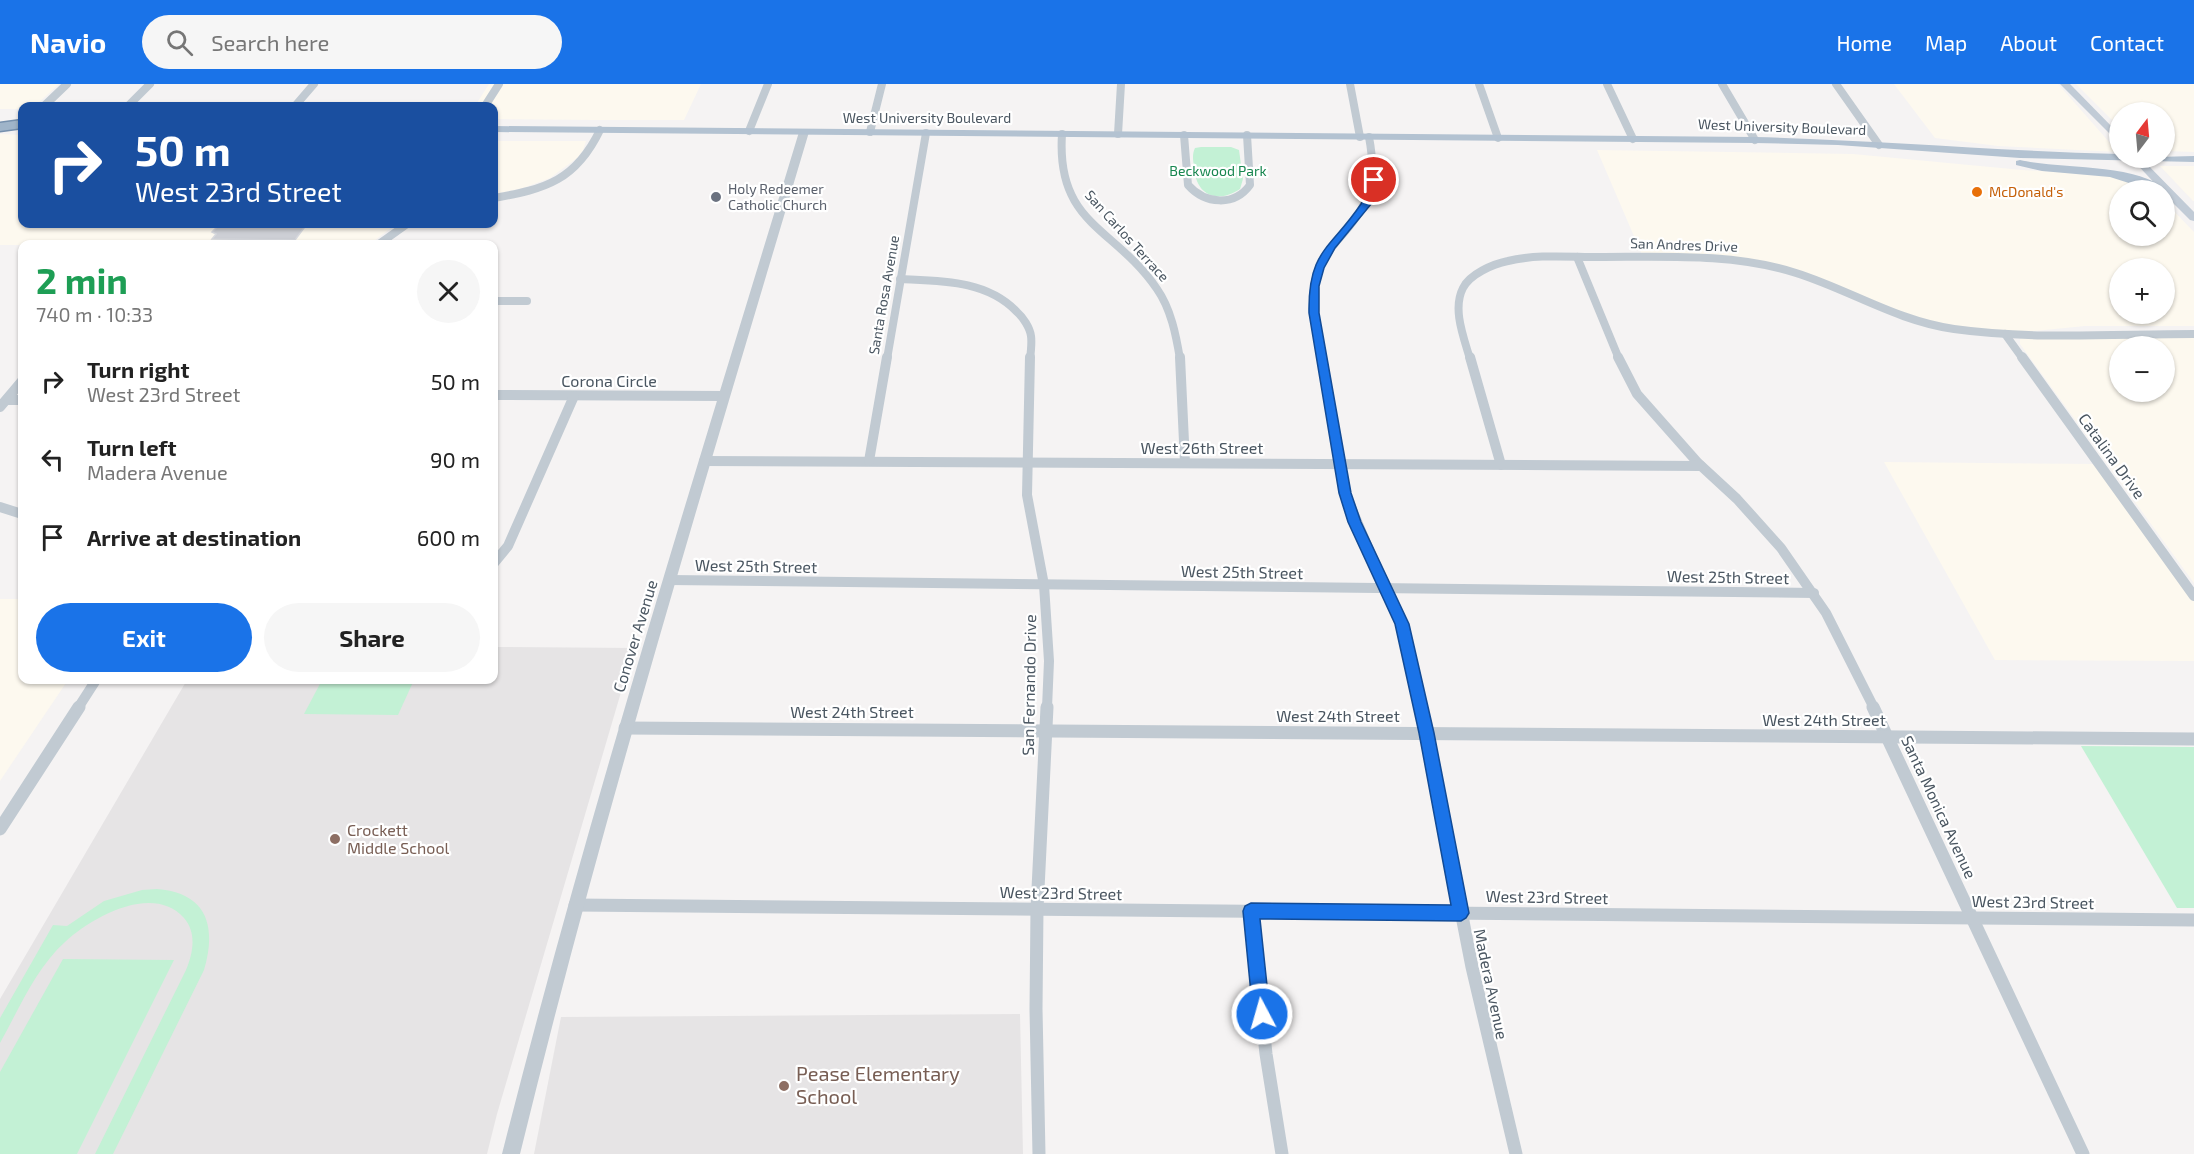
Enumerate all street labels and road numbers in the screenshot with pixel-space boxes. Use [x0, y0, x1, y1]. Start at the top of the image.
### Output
street label: West University Boulevard [843, 109, 1011, 126]
street label: West University Boulevard [1698, 115, 1866, 138]
street label: San Carlos Terrace [1082, 186, 1173, 285]
street label: Santa Rosa Avenue [865, 234, 902, 356]
street label: San Andres Drive [1630, 234, 1738, 255]
street label: Corona Circle [561, 371, 657, 390]
street label: Catalina Drive [2075, 409, 2150, 502]
street label: West 26th Street [1141, 438, 1263, 457]
street label: West 25th Street [695, 555, 817, 576]
street label: West 25th Street [1181, 561, 1303, 582]
street label: West 25th Street [1667, 566, 1789, 587]
street label: Conover Avenue [608, 577, 661, 694]
street label: San Fernando Drive [1018, 614, 1039, 756]
street label: West 24th Street [790, 702, 914, 721]
street label: West 24th Street [1276, 706, 1400, 725]
street label: West 24th Street [1762, 710, 1886, 729]
street label: Santa Monica Avenue [1898, 732, 1981, 881]
street label: West 23rd Street [1000, 882, 1122, 903]
street label: West 23rd Street [1486, 886, 1608, 907]
street label: West 23rd Street [1972, 891, 2094, 912]
street label: Madera Avenue [1470, 927, 1512, 1041]

